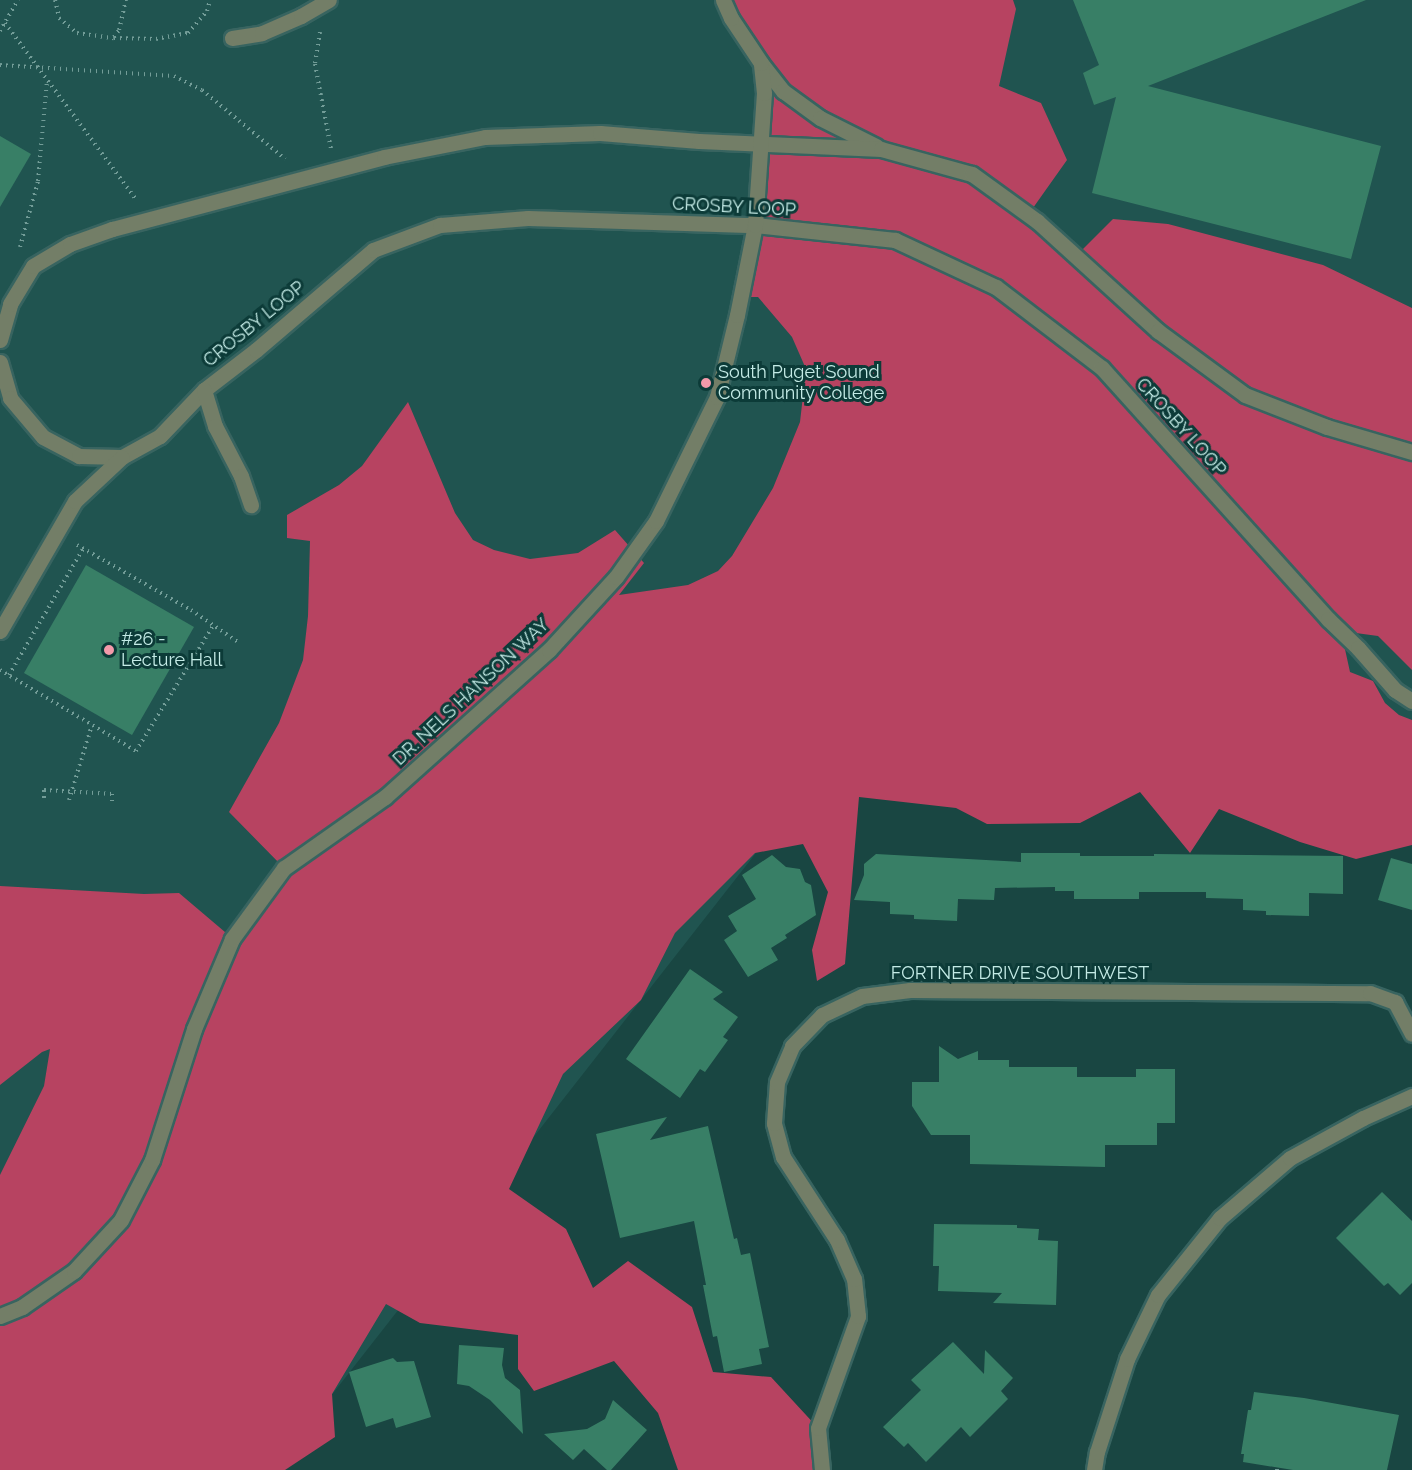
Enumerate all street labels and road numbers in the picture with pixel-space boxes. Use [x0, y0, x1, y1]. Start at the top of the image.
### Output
street label: CROSBY LOOP [671, 193, 797, 221]
street label: CROSBY LOOP [199, 276, 309, 372]
street label: CROSBY LOOP [1131, 374, 1231, 480]
street label: DR. NELS HANSON WAY [388, 614, 554, 770]
street label: FORTNER DRIVE SOUTHWEST [891, 962, 1149, 984]

